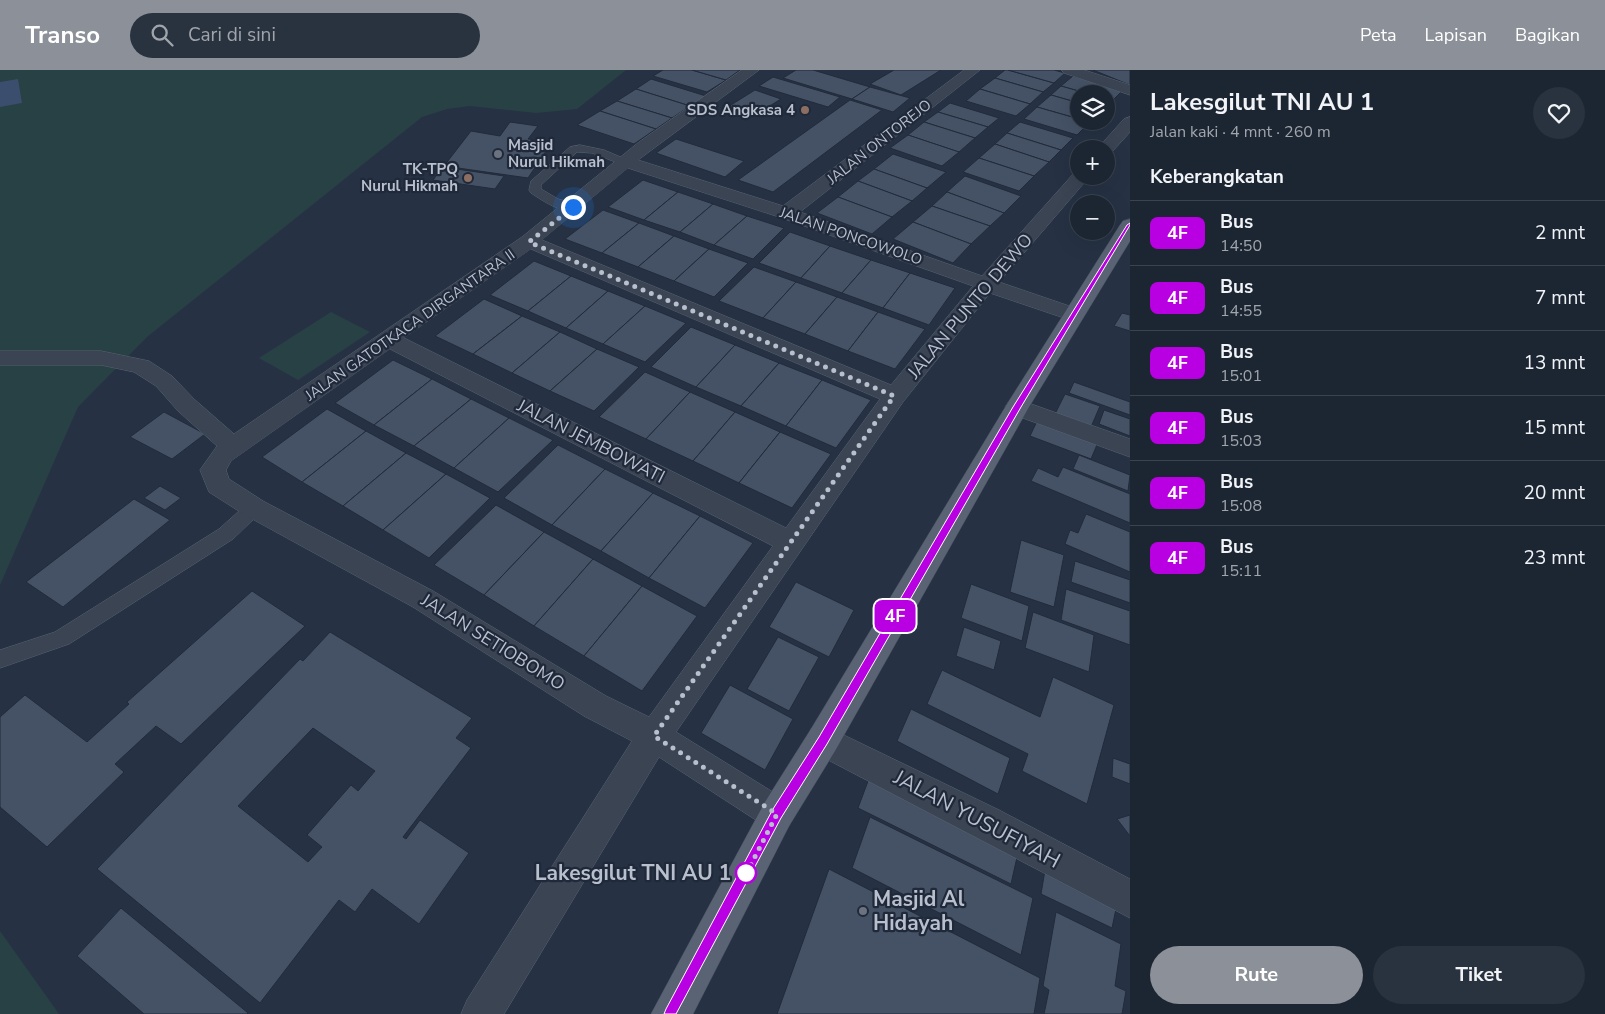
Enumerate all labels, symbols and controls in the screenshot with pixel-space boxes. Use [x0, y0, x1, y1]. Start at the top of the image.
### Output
search box [130, 13, 480, 58]
text: Transo [25, 19, 100, 51]
icon: search [148, 21, 176, 49]
text: Cari di sini [188, 22, 276, 48]
text: Peta [1360, 23, 1396, 47]
text: Lapisan [1424, 23, 1487, 47]
text: Bagikan [1515, 23, 1580, 47]
map controls [1070, 85, 1115, 240]
button: layers [1070, 85, 1115, 130]
text: Lakesgilut TNI AU 1 [1150, 86, 1374, 118]
button: heart [1533, 87, 1585, 139]
street label: JALAN ONTOREJO [822, 95, 935, 190]
place label: SDS Angkasa 4 [687, 100, 795, 120]
marker: SDS Angkasa 4 [799, 104, 811, 116]
text: Jalan kaki · 4 mnt · 260 m [1150, 121, 1331, 143]
place label: Masjid Nurul Hikmah [508, 135, 605, 172]
button: + [1070, 140, 1115, 185]
marker: Masjid Nurul Hikmah [492, 148, 504, 160]
place label: TK-TPQ Nurul Hikmah [361, 159, 458, 196]
text: Keberangkatan [1150, 164, 1284, 190]
marker: TK-TPQ Nurul Hikmah [462, 172, 474, 184]
your location [561, 195, 586, 220]
button: − [1070, 195, 1115, 240]
street label: JALAN PONCOWOLO [776, 202, 925, 270]
text: Bus [1220, 209, 1253, 235]
text: 2 mnt [1535, 220, 1585, 246]
text: 4F [1167, 221, 1188, 245]
street label: JALAN PUNTO DEWO [901, 228, 1038, 384]
text: 14:50 [1220, 235, 1262, 257]
street label: JALAN GATOTKACA DIRGANTARA II [300, 245, 519, 406]
text: Bus [1220, 274, 1253, 300]
text: 7 mnt [1535, 285, 1585, 311]
text: 4F [1167, 286, 1188, 310]
text: 14:55 [1220, 300, 1262, 322]
text: Bus [1220, 339, 1253, 365]
text: 13 mnt [1524, 350, 1585, 376]
text: 4F [1167, 351, 1188, 375]
text: 15:01 [1220, 365, 1262, 387]
street label: JALAN JEMBOWATI [512, 393, 669, 489]
text: Bus [1220, 404, 1253, 430]
text: 15 mnt [1524, 415, 1585, 441]
text: 4F [1167, 416, 1188, 440]
text: 15:03 [1220, 430, 1262, 452]
text: Bus [1220, 469, 1253, 495]
text: 20 mnt [1524, 480, 1585, 506]
text: 4F [1167, 481, 1188, 505]
text: 15:08 [1220, 495, 1262, 517]
text: Bus [1220, 534, 1253, 560]
text: 23 mnt [1524, 545, 1585, 571]
text: 4F [1167, 546, 1188, 570]
text: 15:11 [1220, 560, 1262, 582]
street label: JALAN SETIOBOMO [416, 588, 569, 696]
line badge: 4F [872, 600, 918, 632]
text: 4F [885, 604, 905, 628]
street label: JALAN YUSUFIYAH [888, 763, 1065, 875]
place label: Lakesgilut TNI AU 1 [535, 859, 731, 887]
marker: Lakesgilut TNI AU 1 [735, 862, 757, 884]
place label: Masjid Al Hidayah [873, 885, 965, 937]
marker: Masjid Al Hidayah [857, 905, 869, 917]
button: Rute [1150, 946, 1363, 1004]
button: Tiket [1373, 946, 1585, 1004]

